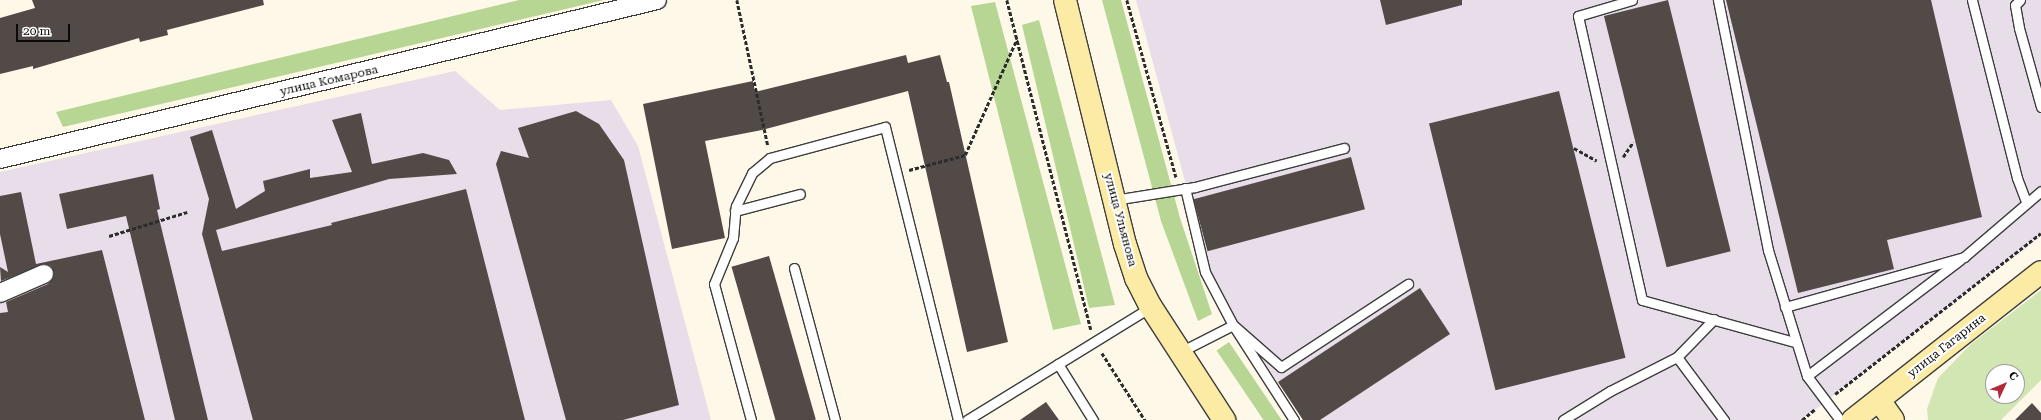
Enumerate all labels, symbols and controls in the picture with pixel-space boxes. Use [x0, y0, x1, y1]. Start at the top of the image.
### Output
scale bar [18, 16, 72, 42]
text: 20 m [23, 24, 50, 38]
street label: улица Комарова [279, 63, 379, 99]
street label: улица Ульянова [1101, 172, 1139, 268]
street label: улица Гагарина [1905, 311, 1989, 381]
north arrow [1985, 364, 2025, 404]
text: С [2006, 369, 2021, 383]

